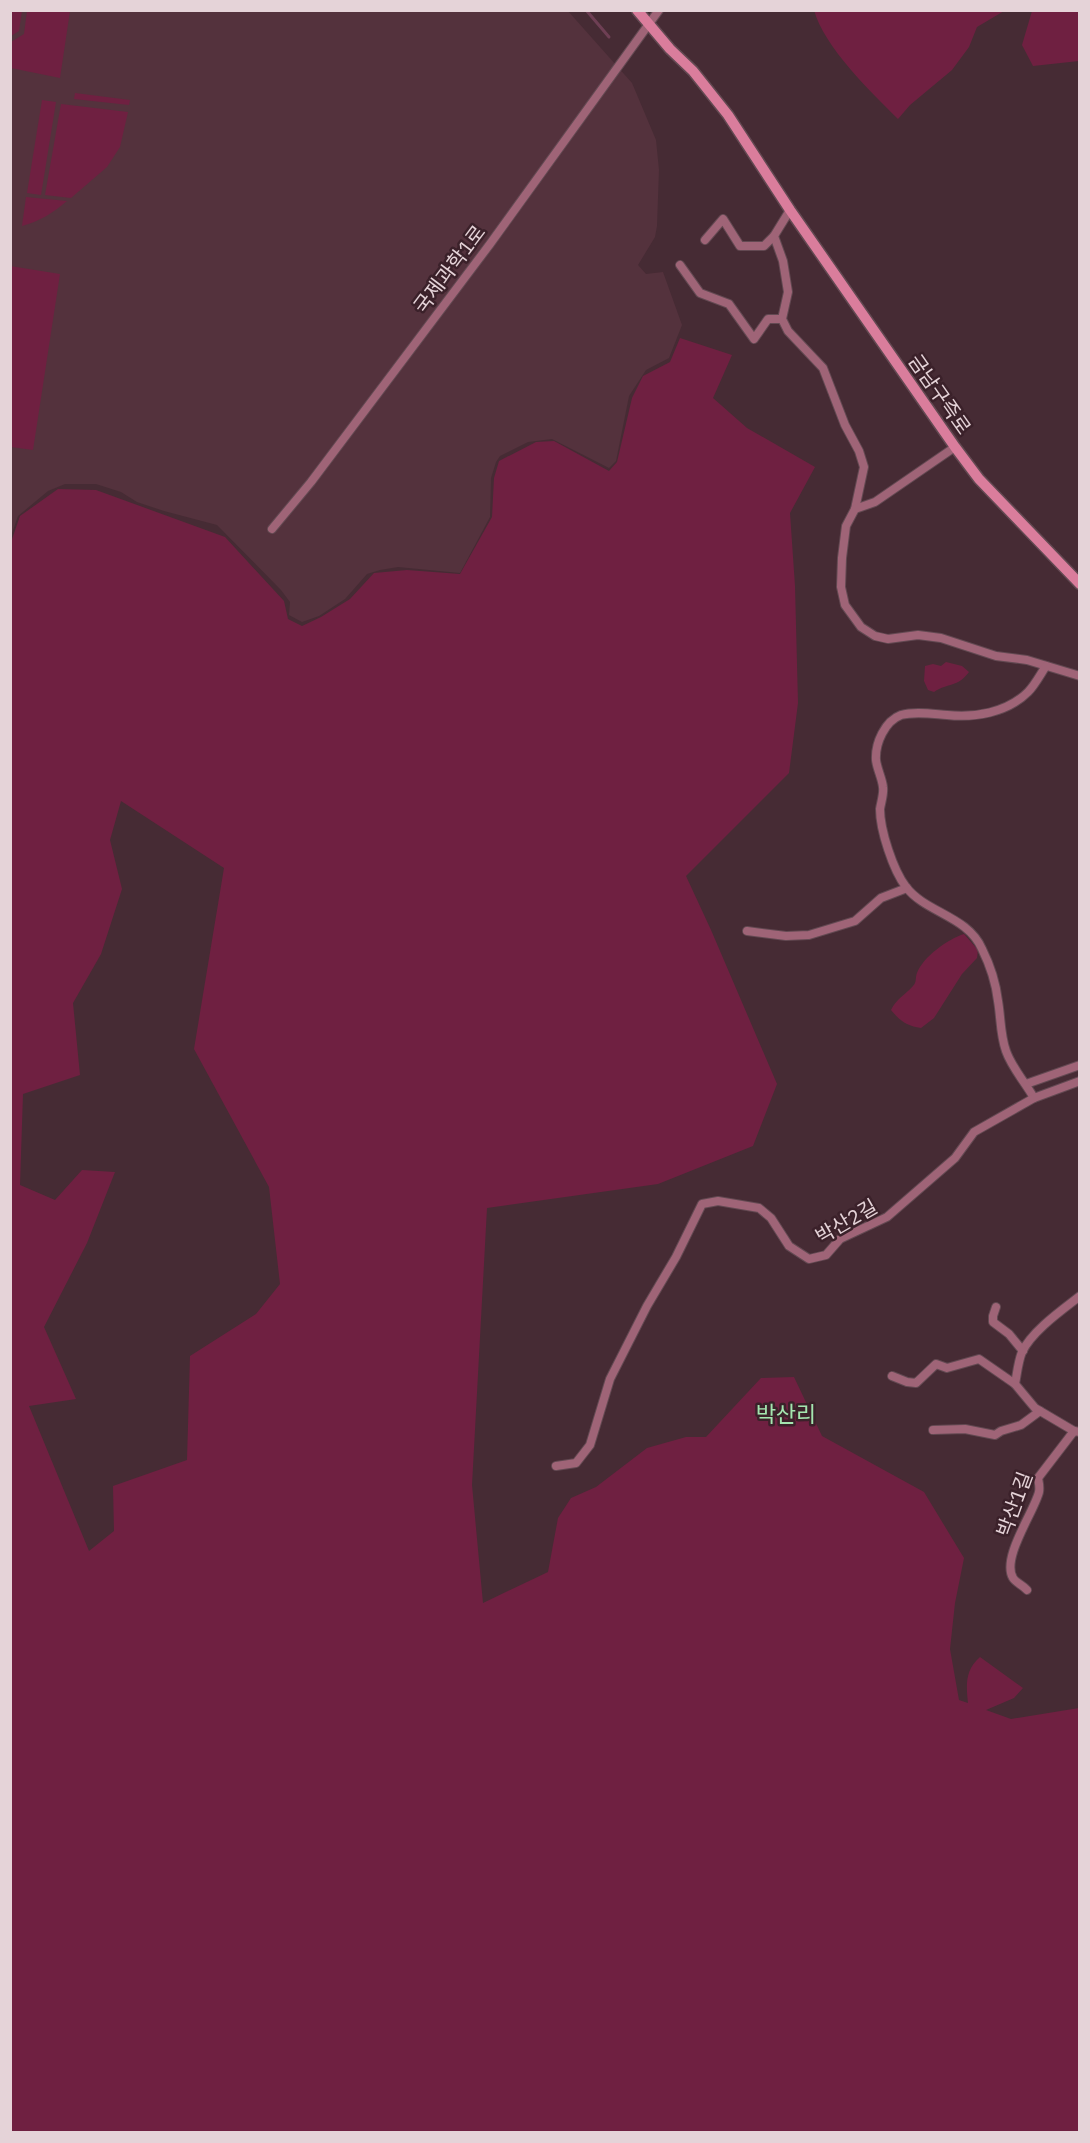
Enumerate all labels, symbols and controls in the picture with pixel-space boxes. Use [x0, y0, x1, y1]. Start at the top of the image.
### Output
street label: 국제과학1로 [407, 219, 491, 319]
street label: 금남구즉로 [903, 349, 977, 439]
street label: 박산2길 [810, 1193, 882, 1249]
district label: 박산리 [756, 1399, 816, 1428]
street label: 박산1길 [990, 1468, 1038, 1540]

